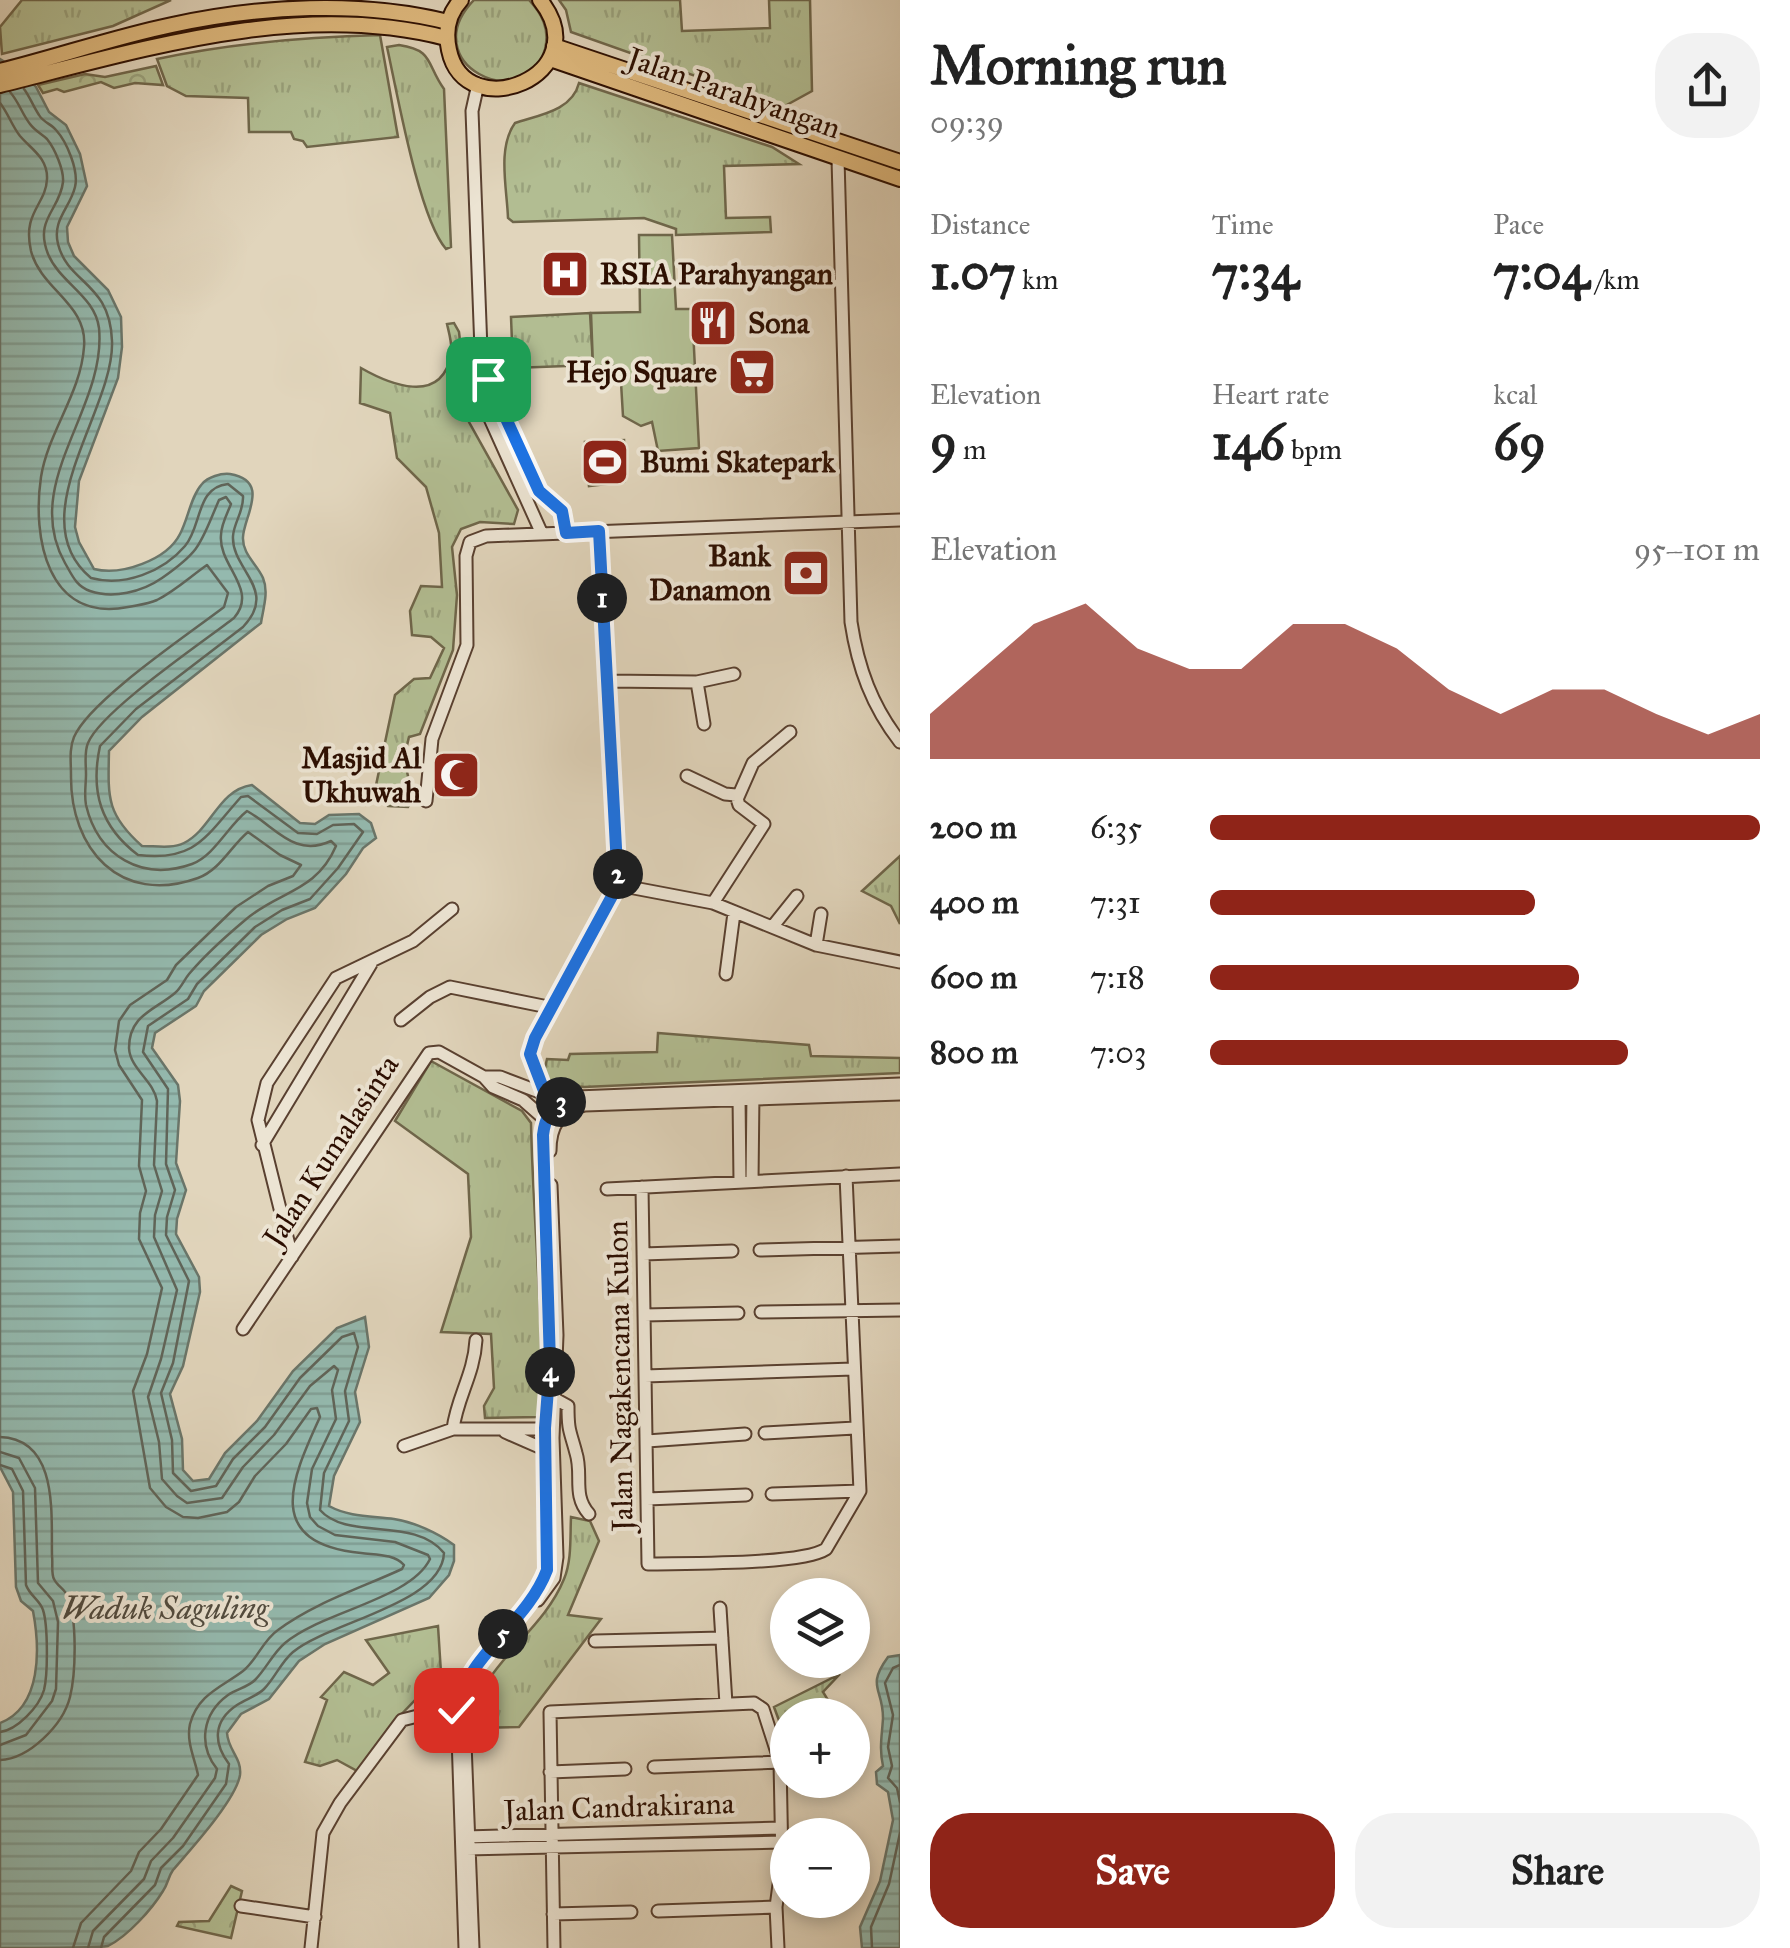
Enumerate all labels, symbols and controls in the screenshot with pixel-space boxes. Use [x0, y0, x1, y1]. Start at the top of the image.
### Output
text: Morning run [930, 32, 1227, 99]
button: share [1655, 33, 1760, 138]
street label: Jalan Parahyangan [620, 39, 845, 146]
text: 09:39 [930, 103, 1004, 142]
text: Distance [930, 207, 1030, 242]
text: Time [1212, 207, 1274, 242]
text: Pace [1493, 207, 1544, 242]
text: 1.07 [930, 242, 1016, 303]
text: 7:34 [1212, 242, 1299, 303]
text: 7:04 [1493, 242, 1590, 303]
hospital icon: RSIA Parahyangan [539, 248, 591, 300]
place label: RSIA Parahyangan [600, 256, 834, 292]
text: km [1016, 262, 1059, 297]
text: /km [1590, 262, 1640, 297]
restaurant icon: Sona [687, 297, 739, 349]
place label: Sona [748, 305, 811, 341]
pin [446, 337, 531, 422]
supermarket icon: Hejo Square [726, 346, 778, 398]
icon: arrive [461, 352, 516, 407]
place label: Hejo Square [566, 354, 717, 390]
text: Elevation [930, 377, 1041, 412]
text: Heart rate [1212, 377, 1329, 412]
text: kcal [1493, 377, 1537, 412]
text: 9 [930, 412, 957, 473]
text: 146 [1212, 412, 1285, 473]
text: 69 [1493, 412, 1546, 473]
text: m [957, 432, 986, 467]
text: bpm [1285, 432, 1342, 467]
sports icon: Bumi Skatepark [579, 436, 631, 488]
place label: Bumi Skatepark [640, 444, 836, 480]
text: Elevation [930, 530, 1057, 569]
text: 95–101 m [1634, 530, 1760, 569]
place label: Bank Danamon [649, 538, 772, 608]
bank icon: Bank Danamon [780, 547, 832, 599]
pin: 1 [577, 573, 627, 623]
text: 1 [596, 580, 608, 615]
place label: Masjid Al Ukhuwah [301, 740, 422, 810]
mosque icon: Masjid Al Ukhuwah [430, 749, 482, 801]
text: 200 m [930, 808, 1017, 847]
text: 6:35 [1090, 808, 1142, 847]
pin: 2 [593, 849, 643, 899]
text: 2 [611, 856, 625, 891]
text: 400 m [930, 883, 1019, 922]
text: 7:31 [1090, 883, 1141, 922]
text: 600 m [930, 958, 1017, 997]
text: 7:18 [1090, 958, 1145, 997]
text: 800 m [930, 1033, 1018, 1072]
text: 7:03 [1090, 1033, 1147, 1072]
street label: Jalan Kumalasinta [254, 1048, 407, 1256]
pin: 3 [536, 1077, 586, 1127]
text: 3 [555, 1084, 567, 1119]
street label: Jalan Nagakencana Kulon [599, 1220, 641, 1535]
pin: 4 [525, 1347, 575, 1397]
text: 4 [542, 1354, 558, 1389]
map controls [770, 1578, 870, 1918]
button: layers [770, 1578, 870, 1678]
water label: Waduk Saguling [62, 1589, 270, 1628]
pin: 5 [478, 1609, 528, 1659]
text: 5 [496, 1616, 510, 1651]
pin [414, 1668, 499, 1753]
icon: check [429, 1683, 484, 1738]
button: + [770, 1698, 870, 1798]
street label: Jalan Candrakirana [500, 1785, 735, 1829]
button: Save [930, 1813, 1335, 1928]
button: Share [1355, 1813, 1760, 1928]
button: − [770, 1818, 870, 1918]

